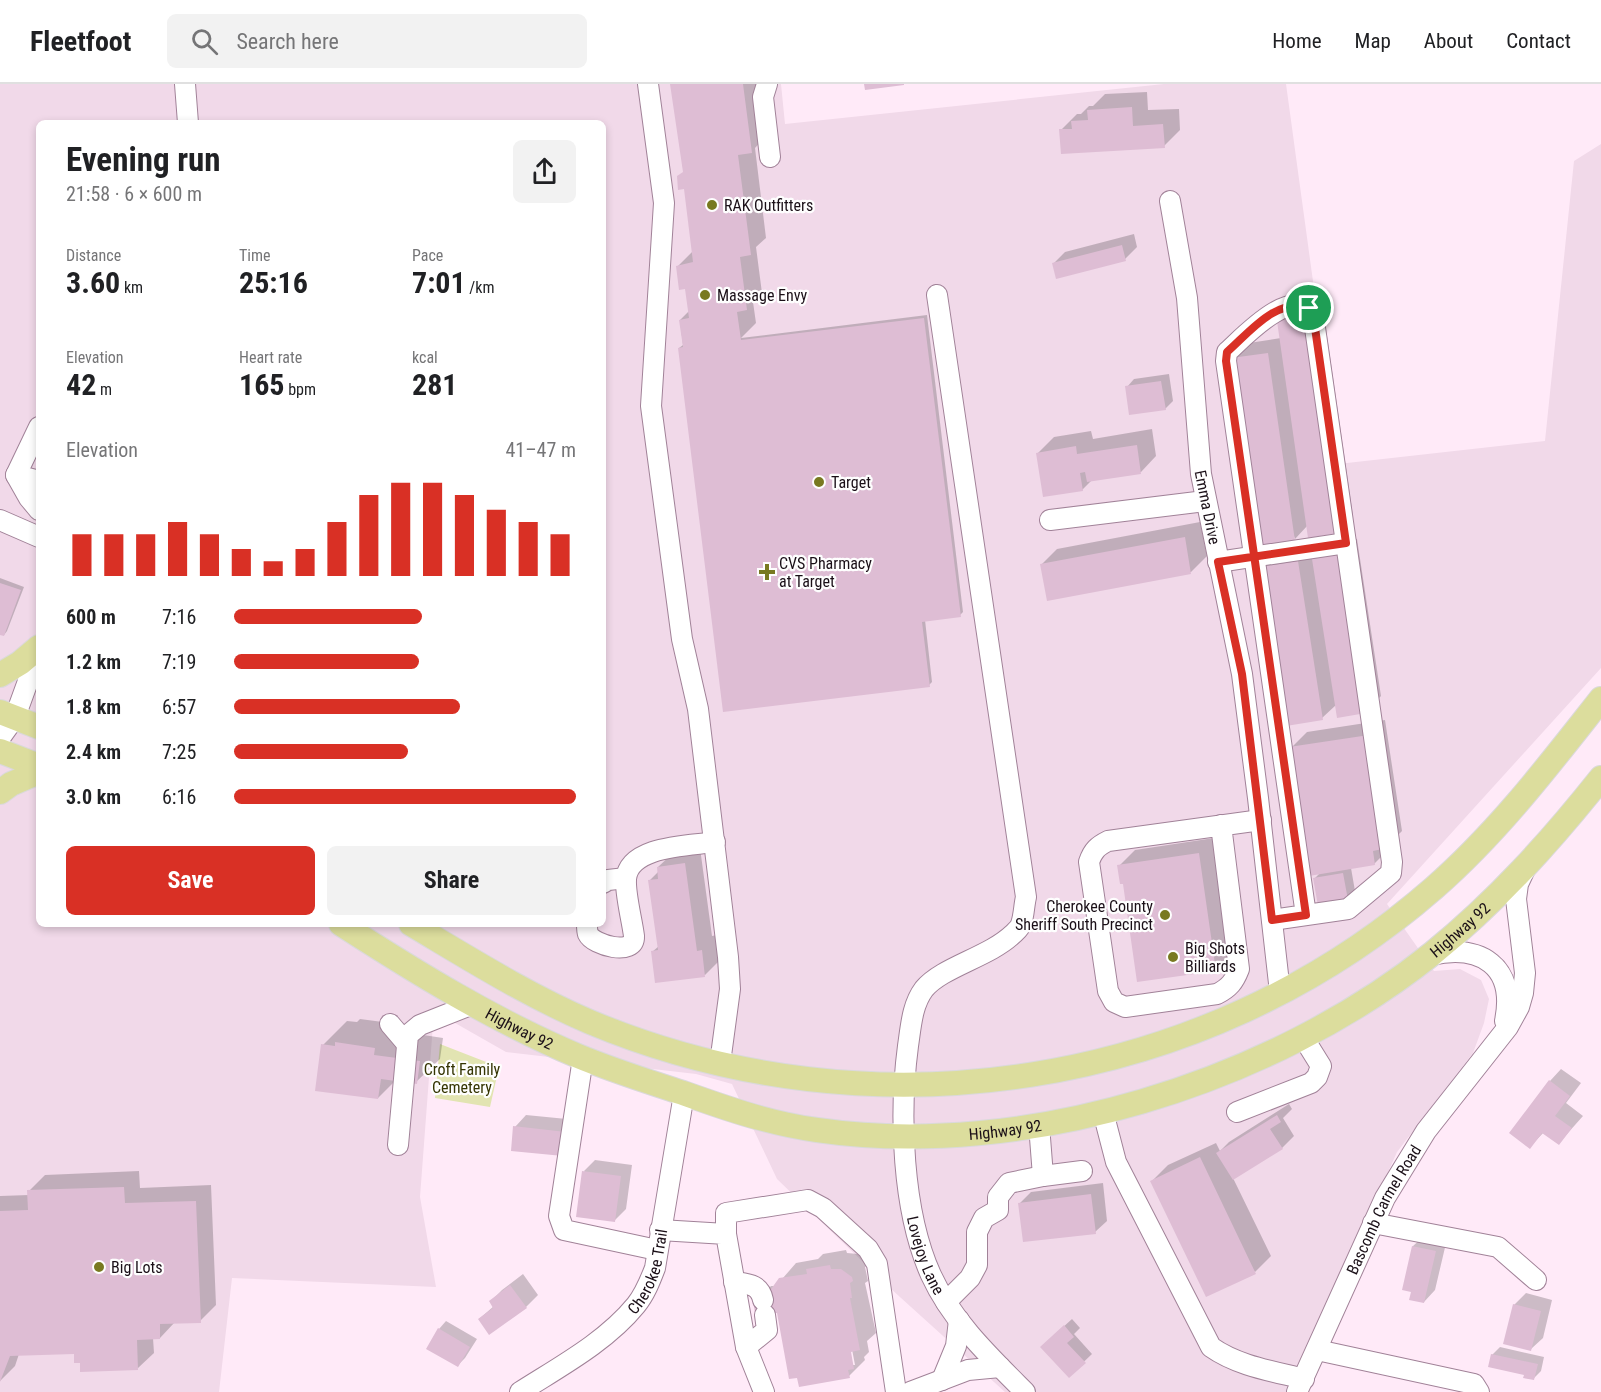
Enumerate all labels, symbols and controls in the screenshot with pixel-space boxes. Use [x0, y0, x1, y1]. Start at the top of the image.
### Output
search box [167, 14, 587, 68]
text: Fleetfoot [30, 25, 131, 58]
icon: search [188, 25, 221, 58]
text: Search here [236, 29, 339, 54]
text: Home [1272, 29, 1322, 53]
text: Map [1355, 29, 1391, 53]
text: About [1424, 29, 1473, 53]
text: Contact [1506, 29, 1571, 53]
text: Evening run [66, 140, 221, 179]
button: share [513, 140, 576, 203]
text: 21:58 · 6 × 600 m [66, 182, 202, 206]
place label: RAK Outfitters [724, 196, 813, 215]
marker: RAK Outfitters [705, 198, 719, 212]
text: Distance [66, 246, 121, 265]
text: Time [239, 246, 271, 265]
text: Pace [412, 246, 443, 265]
text: 3.60 [66, 265, 120, 300]
text: 25:16 [239, 265, 308, 300]
text: 7:01 [412, 265, 466, 300]
text: km [120, 278, 143, 297]
text: /km [466, 278, 495, 297]
pin [1283, 282, 1334, 333]
place label: Massage Envy [717, 286, 808, 305]
marker: Massage Envy [698, 288, 712, 302]
icon: arrive [1292, 291, 1325, 324]
text: Elevation [66, 348, 124, 367]
text: Heart rate [239, 348, 302, 367]
text: kcal [412, 348, 438, 367]
text: 42 [66, 367, 96, 402]
text: 165 [239, 367, 284, 402]
text: 281 [412, 367, 457, 402]
text: m [96, 380, 112, 399]
text: bpm [284, 380, 316, 399]
text: Elevation [66, 438, 138, 462]
text: 41–47 m [505, 438, 576, 462]
street label: Emma Drive [1190, 469, 1224, 546]
place label: Target [831, 473, 871, 492]
marker: Target [812, 475, 826, 489]
place label: CVS Pharmacy at Target [779, 554, 872, 591]
marker: CVS Pharmacy at Target [760, 565, 774, 579]
text: 600 m [66, 605, 116, 629]
text: 7:16 [162, 605, 196, 629]
text: 1.2 km [66, 650, 121, 674]
text: 7:19 [162, 650, 196, 674]
text: 1.8 km [66, 695, 121, 719]
text: 6:57 [162, 695, 196, 719]
text: 2.4 km [66, 740, 121, 764]
text: 7:25 [162, 740, 196, 764]
text: 3.0 km [66, 785, 121, 809]
text: 6:16 [162, 785, 196, 809]
button: Save [66, 846, 315, 915]
button: Share [327, 846, 576, 915]
place label: Cherokee County Sheriff South Precinct [1015, 897, 1153, 934]
street label: Highway 92 [1426, 899, 1494, 962]
marker: Cherokee County Sheriff South Precinct [1158, 908, 1172, 922]
place label: Big Shots Billiards [1185, 939, 1245, 976]
marker: Big Shots Billiards [1166, 950, 1180, 964]
street label: Highway 92 [482, 1004, 556, 1054]
park label: Croft Family Cemetery [424, 1060, 501, 1097]
street label: Highway 92 [968, 1116, 1043, 1144]
street label: Bascomb Carmel Road [1343, 1142, 1425, 1277]
street label: Lovejoy Lane [903, 1214, 948, 1298]
street label: Cherokee Trail [624, 1228, 671, 1318]
place label: Big Lots [111, 1258, 163, 1277]
marker: Big Lots [92, 1260, 106, 1274]

